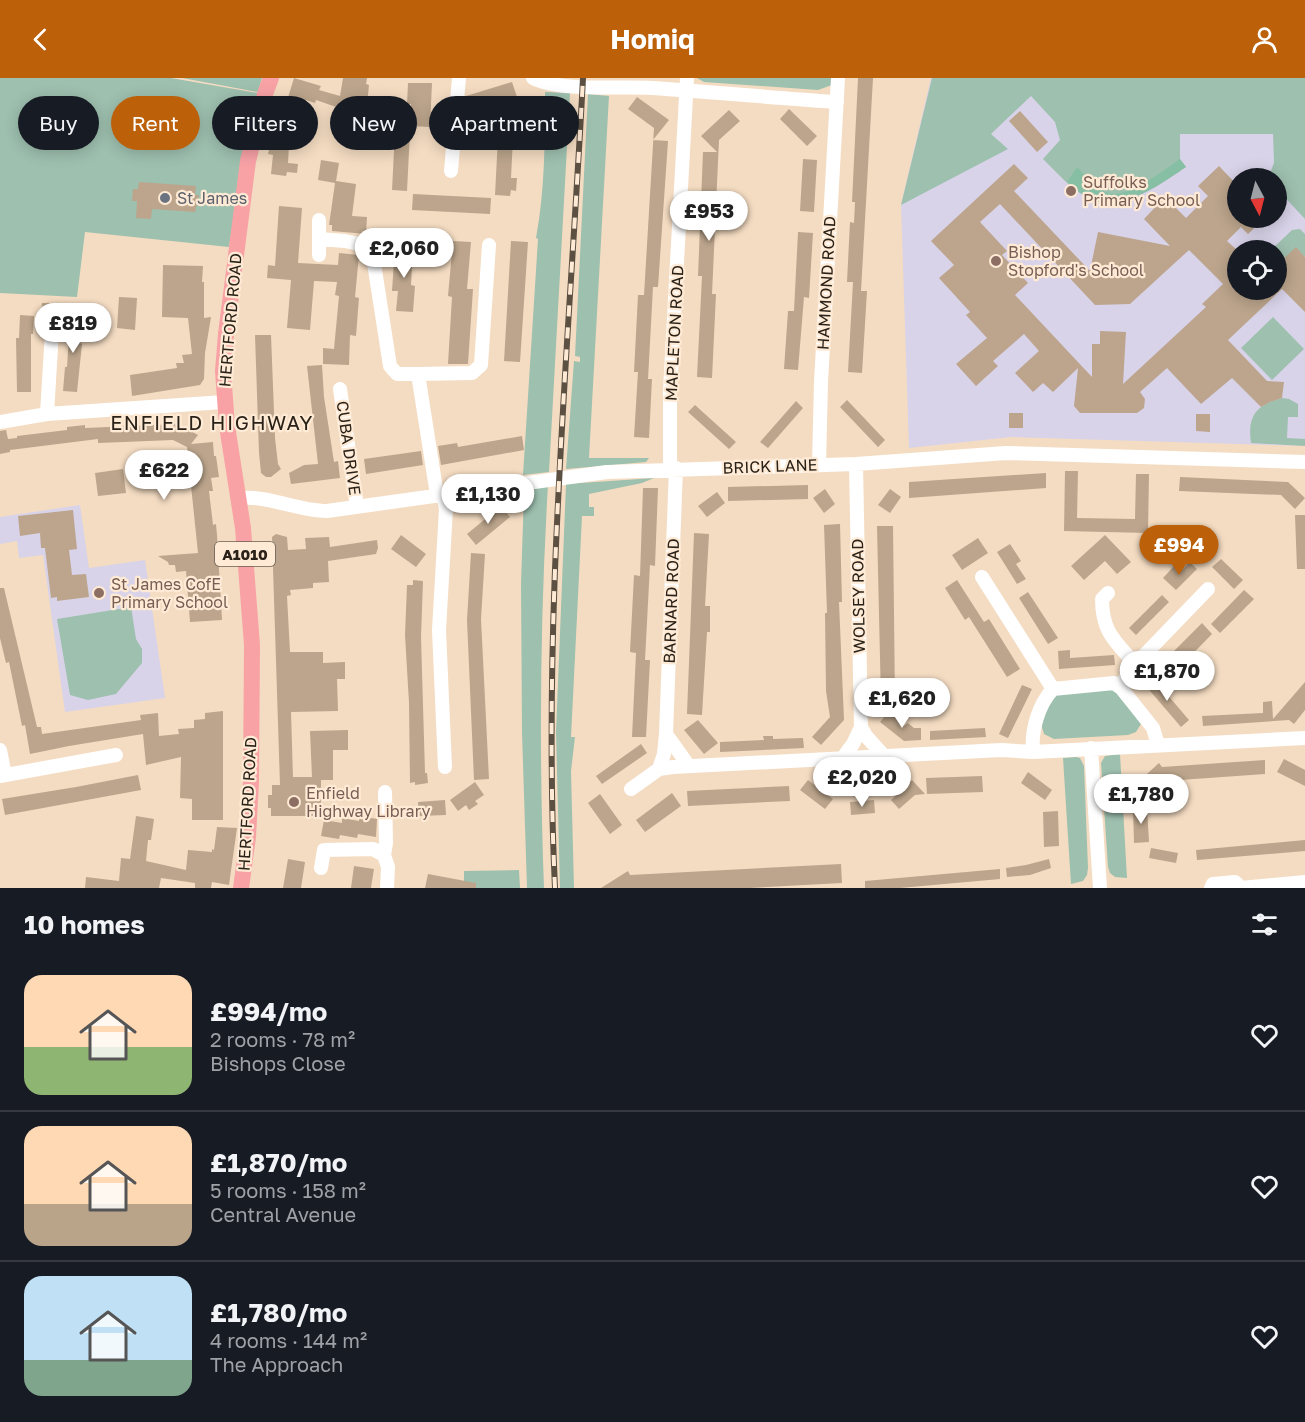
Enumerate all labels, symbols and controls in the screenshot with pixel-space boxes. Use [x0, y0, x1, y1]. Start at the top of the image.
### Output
icon: back [24, 23, 57, 56]
text: Homiq [610, 23, 695, 55]
icon: person [1248, 23, 1281, 56]
chip: Buy [18, 96, 99, 150]
chip: Rent [111, 96, 200, 150]
chip: Filters [212, 96, 318, 150]
chip: New [330, 96, 417, 150]
chip: Apartment [429, 96, 579, 150]
north arrow [1227, 168, 1287, 228]
map controls [1227, 168, 1287, 300]
place label: Suffolks Primary School [1083, 172, 1200, 210]
marker: Suffolks Primary School [1064, 184, 1078, 198]
place label: St James [177, 188, 247, 208]
marker: St James [158, 191, 172, 205]
pin: £953 [673, 191, 745, 242]
text: £953 [684, 198, 734, 222]
street label: HAMMOND ROAD [813, 216, 839, 350]
pin: £2,060 [355, 228, 453, 279]
text: £2,060 [369, 235, 439, 259]
button: locate [1227, 240, 1287, 300]
place label: Bishop Stopford's School [1008, 242, 1144, 280]
street label: HERTFORD ROAD [214, 252, 246, 388]
marker: Bishop Stopford's School [989, 254, 1003, 268]
street label: MAPLETON ROAD [660, 265, 688, 401]
pin: £819 [37, 303, 109, 354]
text: £819 [49, 310, 98, 334]
street label: CUBA DRIVE [332, 399, 366, 497]
district label: ENFIELD HIGHWAY [110, 410, 314, 434]
pin: £622 [128, 450, 200, 501]
street label: BRICK LANE [722, 454, 818, 478]
text: £622 [139, 457, 189, 481]
pin: £1,130 [439, 474, 537, 525]
text: £1,130 [455, 481, 521, 505]
pin: £994 [1143, 525, 1215, 576]
text: £994 [1153, 532, 1205, 556]
street label: BARNARD ROAD [659, 538, 683, 664]
street label: WOLSEY ROAD [847, 539, 869, 653]
road number: A1010 [215, 542, 275, 566]
place label: St James CofE Primary School [111, 574, 228, 612]
marker: St James CofE Primary School [92, 586, 106, 600]
pin: £1,870 [1118, 651, 1216, 702]
text: £1,870 [1134, 658, 1200, 682]
pin: £1,620 [853, 678, 951, 729]
text: £1,620 [868, 685, 936, 709]
street label: HERTFORD ROAD [234, 736, 260, 872]
pin: £2,020 [813, 757, 911, 808]
text: £2,020 [827, 764, 897, 788]
pin: £1,780 [1092, 774, 1190, 825]
text: £1,780 [1108, 781, 1174, 805]
place label: Enfield Highway Library [306, 783, 430, 821]
marker: Enfield Highway Library [287, 795, 301, 809]
icon: filters [1248, 908, 1281, 941]
text: 10 homes [24, 909, 145, 940]
text: £994/mo [210, 996, 327, 1027]
icon: home [72, 999, 144, 1071]
icon: heart [1248, 1019, 1281, 1052]
text: 2 rooms · 78 m² [210, 1027, 355, 1051]
text: Bishops Close [210, 1051, 346, 1075]
text: £1,870/mo [210, 1147, 347, 1178]
icon: home [72, 1150, 144, 1222]
icon: heart [1248, 1170, 1281, 1203]
text: 5 rooms · 158 m² [210, 1178, 366, 1202]
text: Central Avenue [210, 1202, 356, 1226]
text: £1,780/mo [210, 1297, 347, 1328]
icon: home [72, 1300, 144, 1372]
icon: heart [1248, 1320, 1281, 1353]
text: 4 rooms · 144 m² [210, 1328, 367, 1352]
text: The Approach [210, 1352, 343, 1376]

